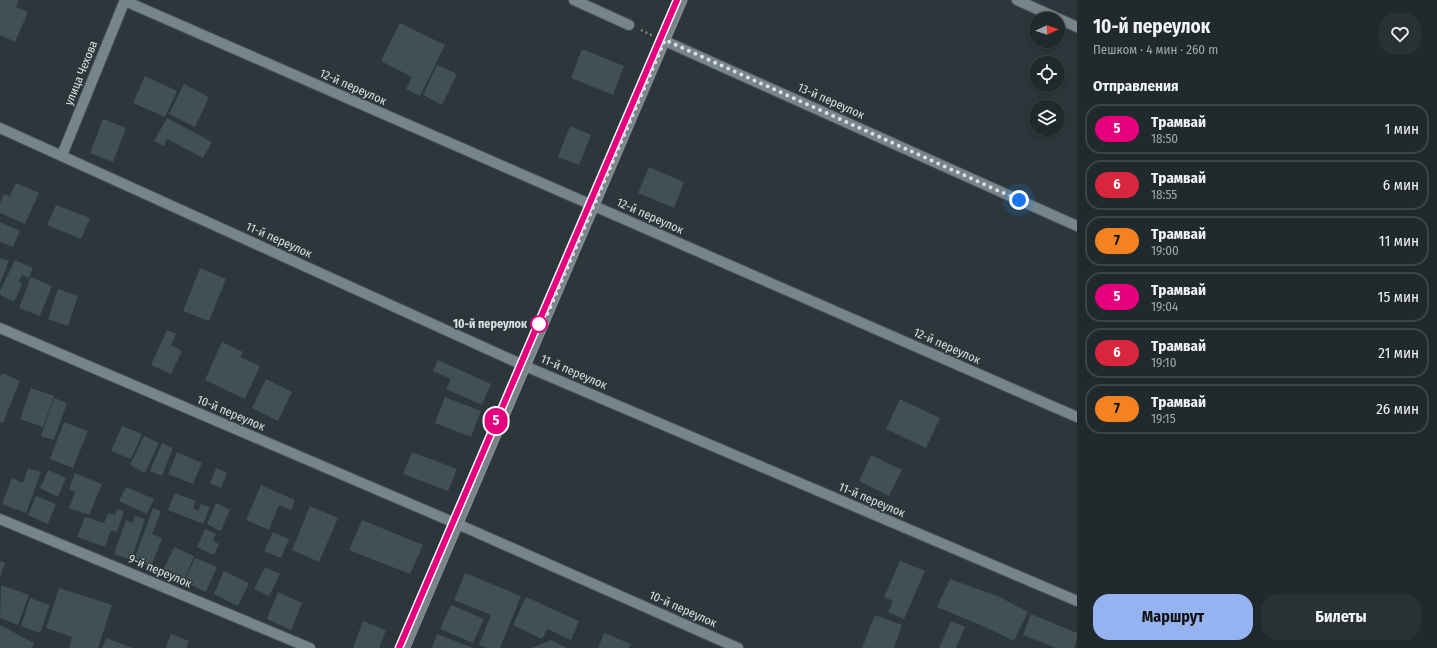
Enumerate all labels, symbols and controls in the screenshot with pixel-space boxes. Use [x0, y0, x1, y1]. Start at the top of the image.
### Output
north arrow [1029, 12, 1065, 48]
map controls [1029, 12, 1065, 136]
button: heart [1379, 13, 1421, 55]
text: 10-й переулок [1093, 15, 1210, 38]
street label: улица Чехова [62, 39, 100, 107]
text: Пешком · 4 мин · 260 m [1093, 42, 1218, 57]
button: locate [1029, 56, 1065, 92]
street label: 12-й переулок [317, 66, 389, 108]
text: Отправления [1093, 77, 1179, 95]
street label: 13-й переулок [795, 80, 867, 122]
button: layers [1029, 100, 1065, 136]
text: Трамвай [1151, 113, 1206, 131]
text: 5 [1114, 120, 1120, 137]
text: 1 мин [1384, 120, 1419, 138]
text: 18:50 [1151, 131, 1178, 146]
text: Трамвай [1151, 169, 1206, 187]
text: 6 [1113, 176, 1121, 193]
text: 6 мин [1383, 176, 1419, 194]
text: 18:55 [1151, 187, 1177, 202]
your location [1009, 190, 1029, 210]
street label: 12-й переулок [614, 195, 686, 237]
street label: 11-й переулок [244, 219, 315, 261]
text: Трамвай [1151, 225, 1206, 243]
text: 7 [1114, 232, 1120, 249]
text: 11 мин [1379, 232, 1419, 250]
text: 19:00 [1151, 243, 1179, 258]
text: Трамвай [1151, 281, 1206, 299]
text: 5 [1114, 288, 1120, 305]
text: 15 мин [1378, 288, 1419, 306]
text: 19:04 [1151, 299, 1178, 314]
marker: 10-й переулок [530, 315, 548, 333]
place label: 10-й переулок [453, 317, 528, 331]
street label: 12-й переулок [911, 325, 983, 367]
text: Трамвай [1151, 337, 1206, 355]
text: 6 [1113, 344, 1121, 361]
text: 21 мин [1378, 344, 1419, 362]
street label: 11-й переулок [539, 352, 610, 392]
text: 19:10 [1151, 355, 1176, 370]
street label: 10-й переулок [195, 392, 267, 434]
text: Трамвай [1151, 393, 1206, 411]
text: 7 [1114, 400, 1120, 417]
text: 26 мин [1376, 400, 1419, 418]
line badge: 5 [483, 408, 509, 434]
text: 19:15 [1151, 411, 1176, 426]
text: 5 [493, 412, 499, 429]
street label: 11-й переулок [837, 480, 908, 520]
street label: 9-й переулок [126, 551, 194, 591]
street label: 10-й переулок [647, 588, 719, 630]
button: Маршрут [1093, 594, 1253, 640]
button: Билеты [1261, 594, 1421, 640]

